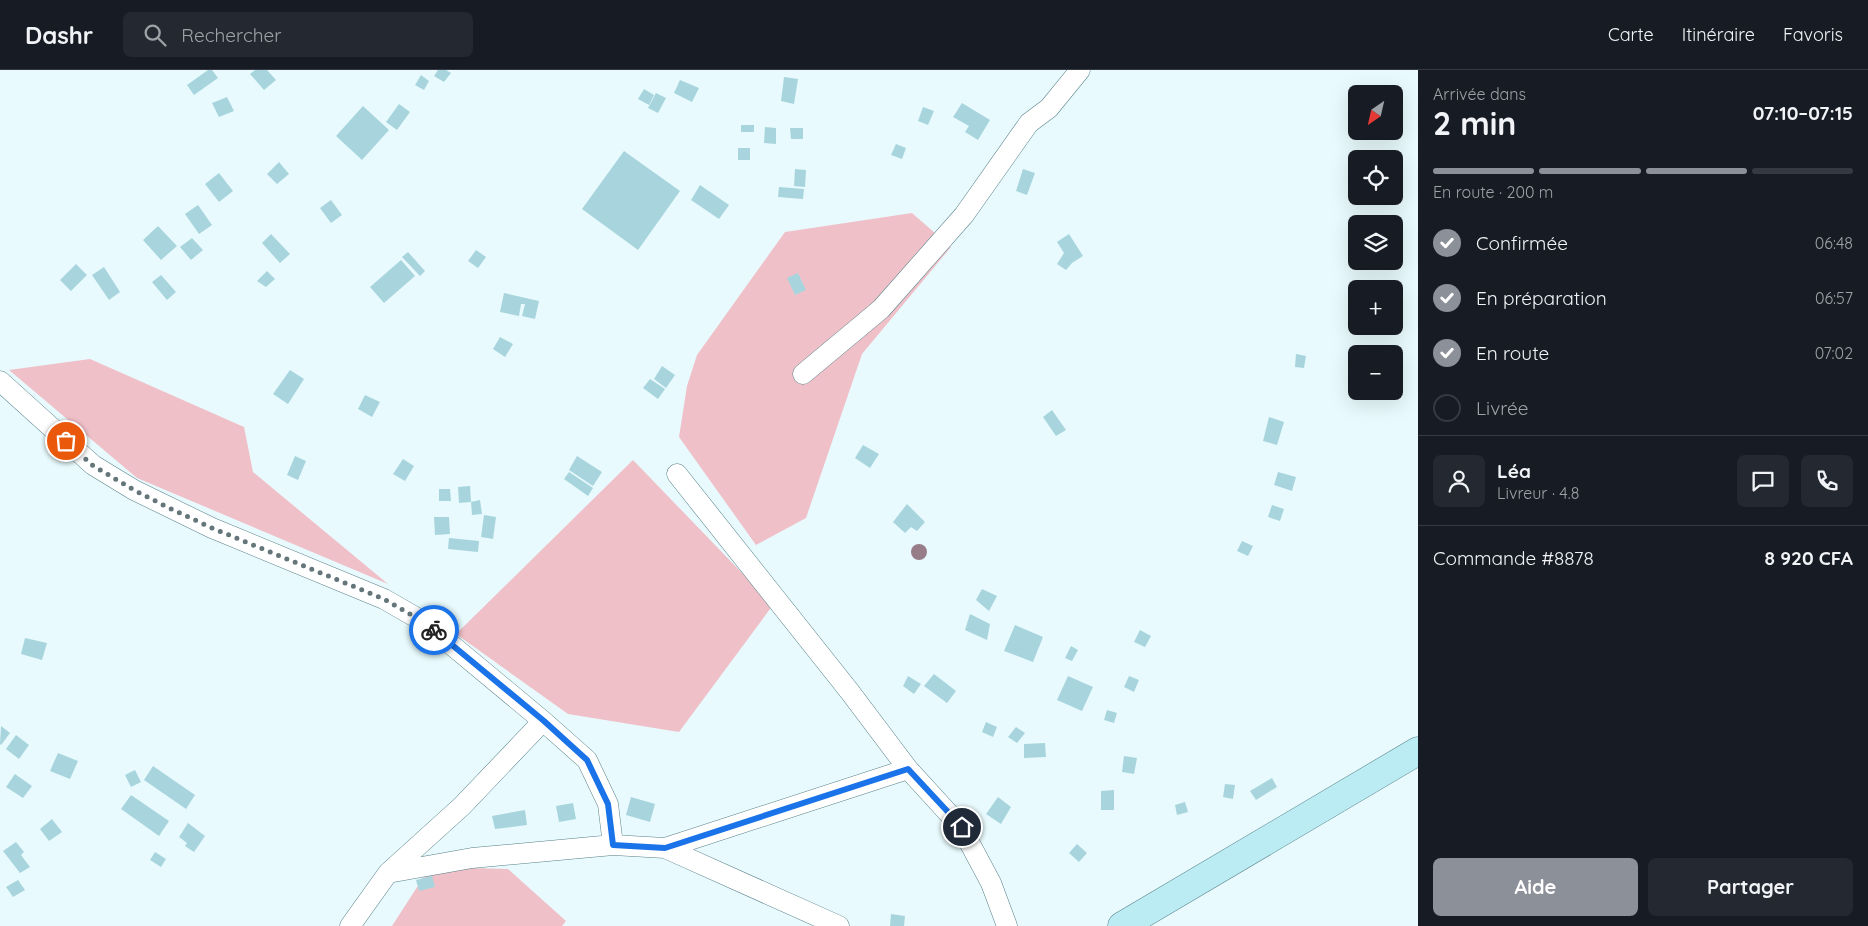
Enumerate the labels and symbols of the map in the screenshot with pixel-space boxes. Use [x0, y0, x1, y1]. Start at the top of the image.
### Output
north arrow [1348, 85, 1402, 140]
pin [45, 420, 87, 462]
courier [409, 605, 459, 655]
pin [941, 806, 983, 848]

